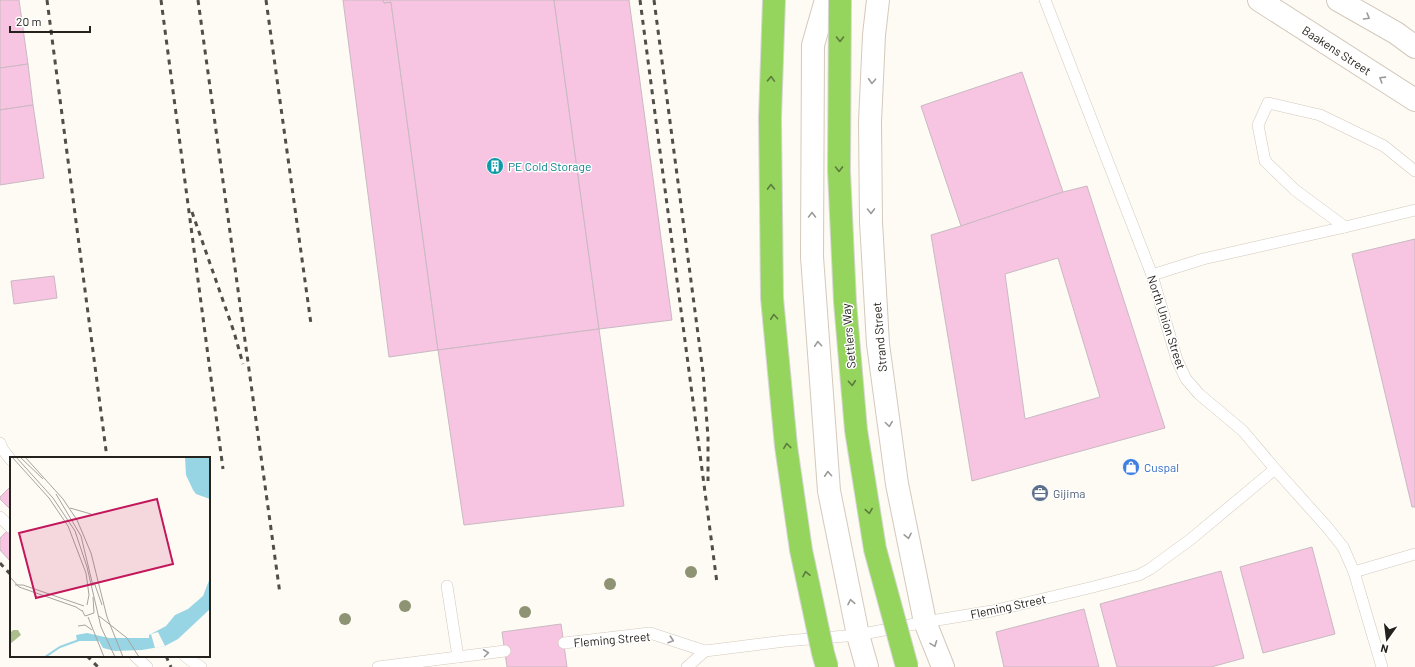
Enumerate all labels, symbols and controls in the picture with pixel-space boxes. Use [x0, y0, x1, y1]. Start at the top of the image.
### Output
scale bar [10, 8, 90, 34]
one-way arrow [1363, 12, 1370, 19]
text: 20 m [16, 14, 42, 28]
street label: Baakens Street [1300, 23, 1374, 77]
one-way arrow [836, 36, 844, 42]
one-way arrow [767, 76, 776, 82]
one-way arrow [1379, 76, 1386, 84]
one-way arrow [867, 78, 876, 84]
building icon: PE Cold Storage [485, 156, 505, 176]
place label: PE Cold Storage [508, 159, 591, 173]
one-way arrow [835, 166, 843, 172]
one-way arrow [767, 184, 775, 190]
one-way arrow [867, 208, 875, 214]
one-way arrow [808, 212, 816, 218]
street label: North Union Street [1145, 273, 1189, 371]
street label: Settlers Way [838, 302, 858, 369]
street label: Strand Street [869, 302, 889, 372]
one-way arrow [770, 313, 779, 320]
one-way arrow [814, 341, 823, 348]
one-way arrow [847, 380, 856, 386]
one-way arrow [884, 421, 893, 427]
one-way arrow [782, 443, 791, 449]
inset map [10, 457, 210, 657]
shop icon: Cuspal [1121, 457, 1141, 477]
place label: Cuspal [1144, 460, 1179, 474]
one-way arrow [823, 471, 832, 477]
office icon: Gijima [1030, 483, 1050, 503]
place label: Gijima [1053, 486, 1085, 500]
one-way arrow [864, 508, 873, 514]
one-way arrow [903, 533, 911, 539]
one-way arrow [802, 571, 810, 578]
street label: Fleming Street [969, 591, 1047, 621]
one-way arrow [848, 599, 856, 605]
north arrow [1367, 619, 1407, 659]
street label: Fleming Street [573, 629, 651, 649]
one-way arrow [668, 635, 675, 644]
one-way arrow [930, 641, 938, 648]
text: N [1379, 642, 1390, 656]
one-way arrow [483, 649, 489, 658]

